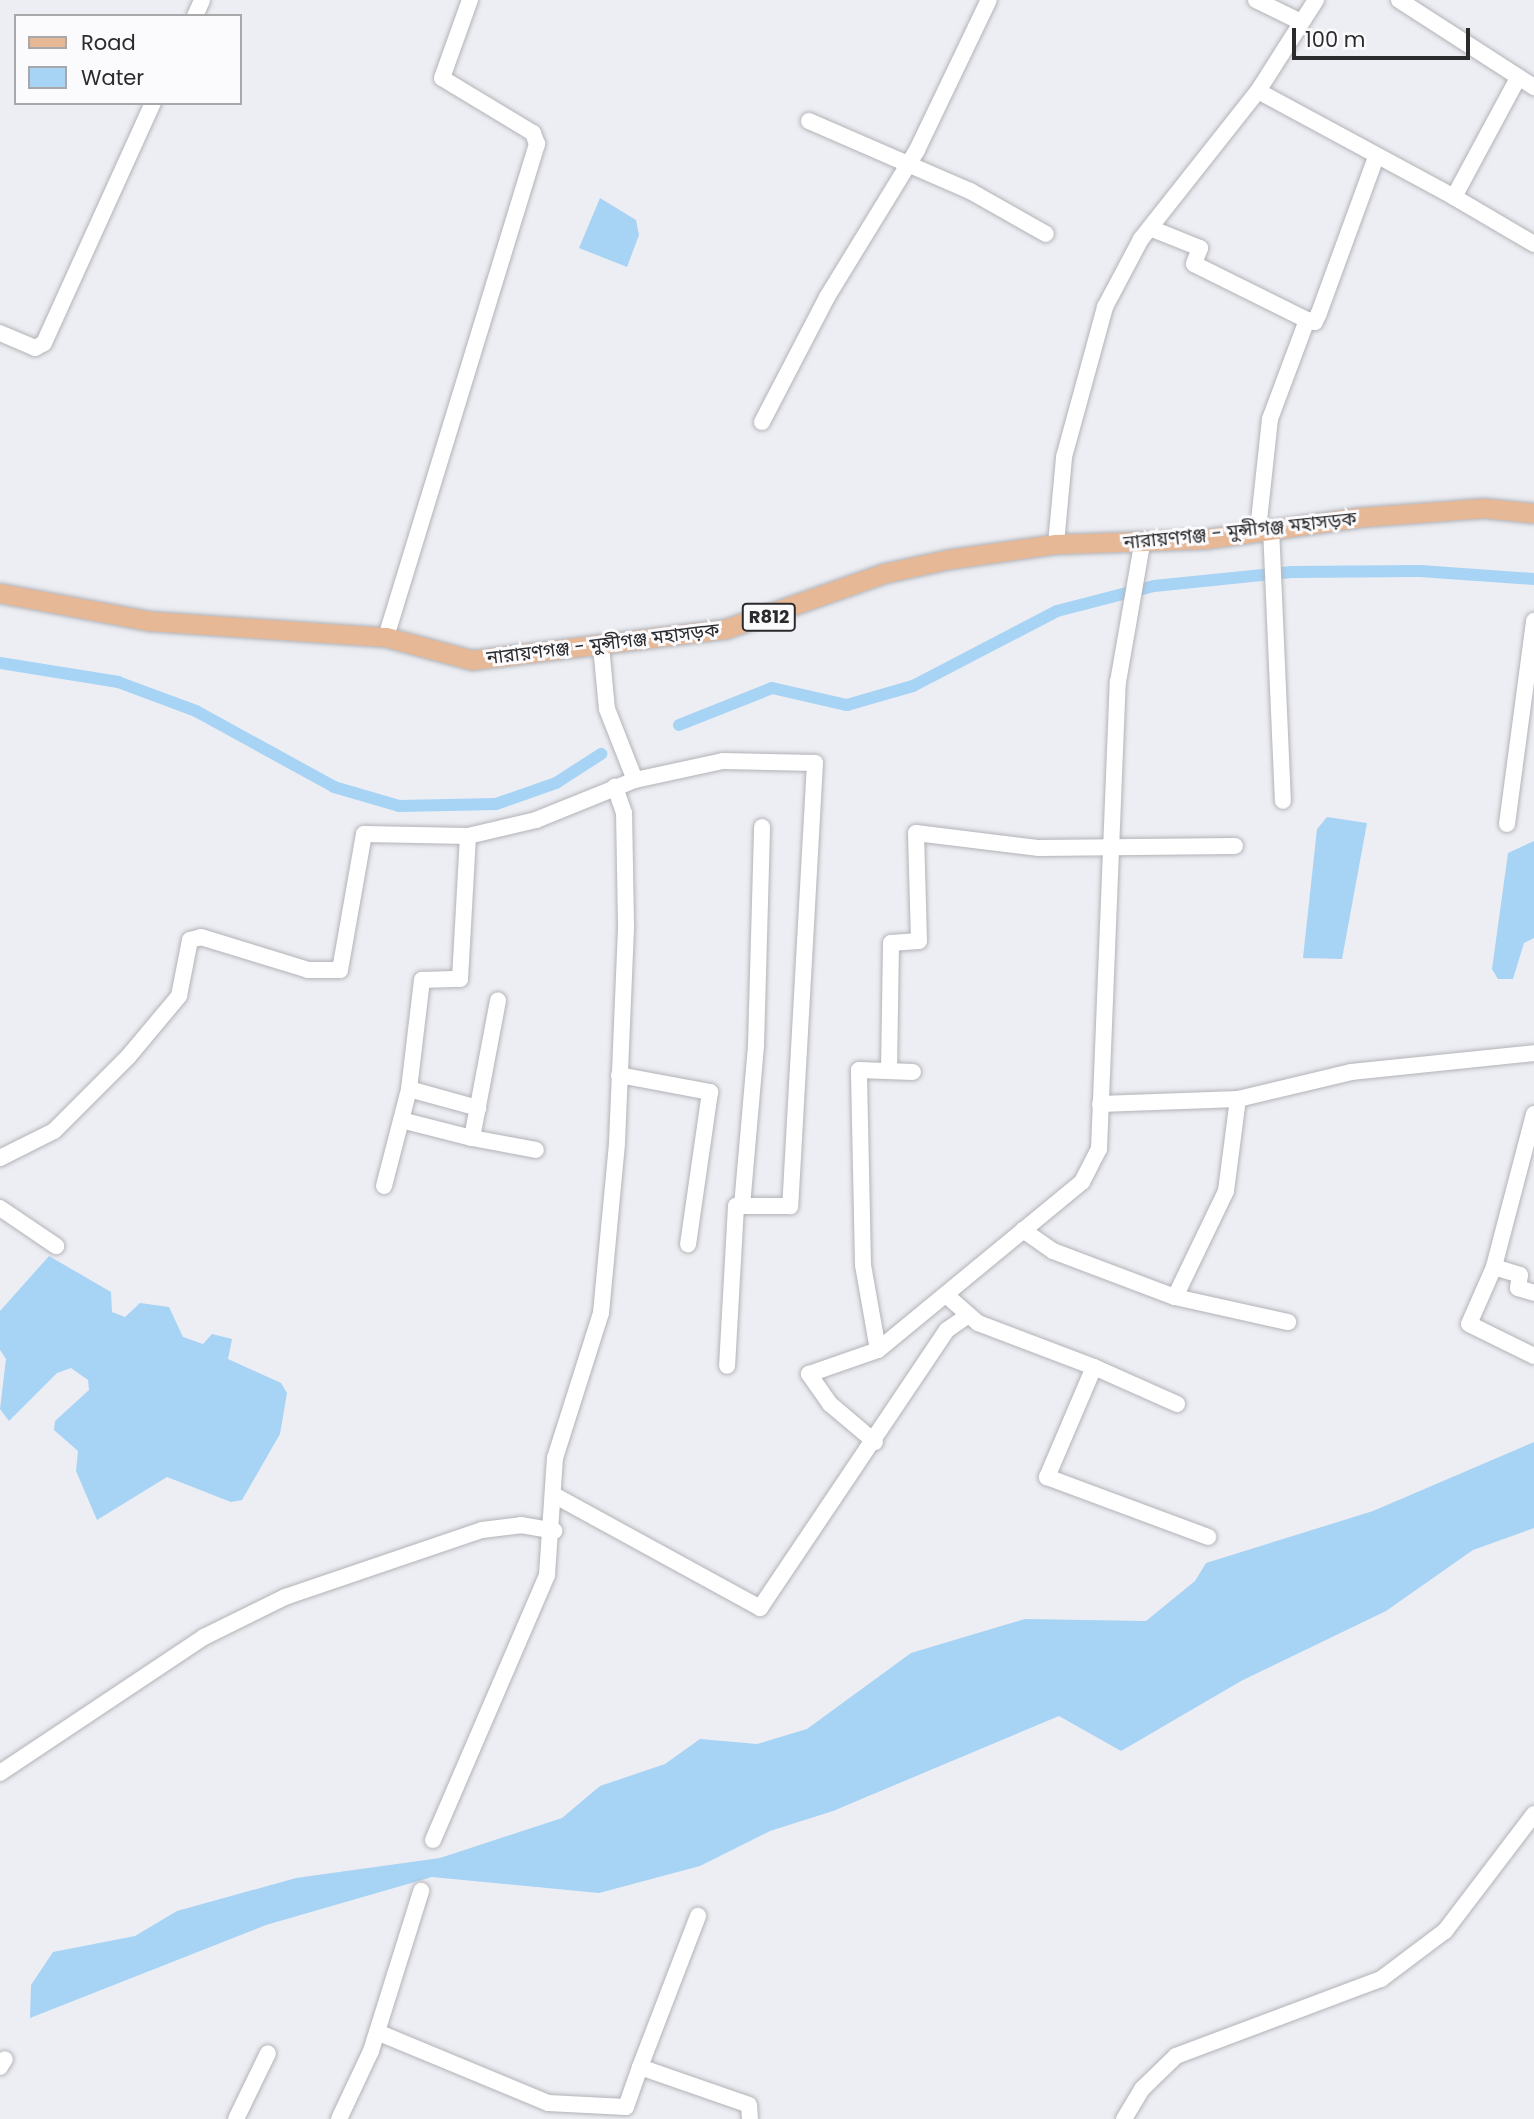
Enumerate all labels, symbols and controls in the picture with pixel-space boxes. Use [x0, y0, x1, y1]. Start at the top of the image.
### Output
legend [14, 14, 242, 105]
scale bar [1296, 14, 1474, 58]
text: 100 m [1305, 25, 1365, 54]
text: Road [81, 28, 136, 57]
text: Water [81, 63, 144, 92]
street label: নারায়ণগঞ্জ - মুন্সীগঞ্জ মহাসড়ক [1122, 507, 1358, 555]
road number: R812 [741, 602, 797, 632]
street label: নারায়ণগঞ্জ - মুন্সীগঞ্জ মহাসড়ক [485, 618, 721, 670]

